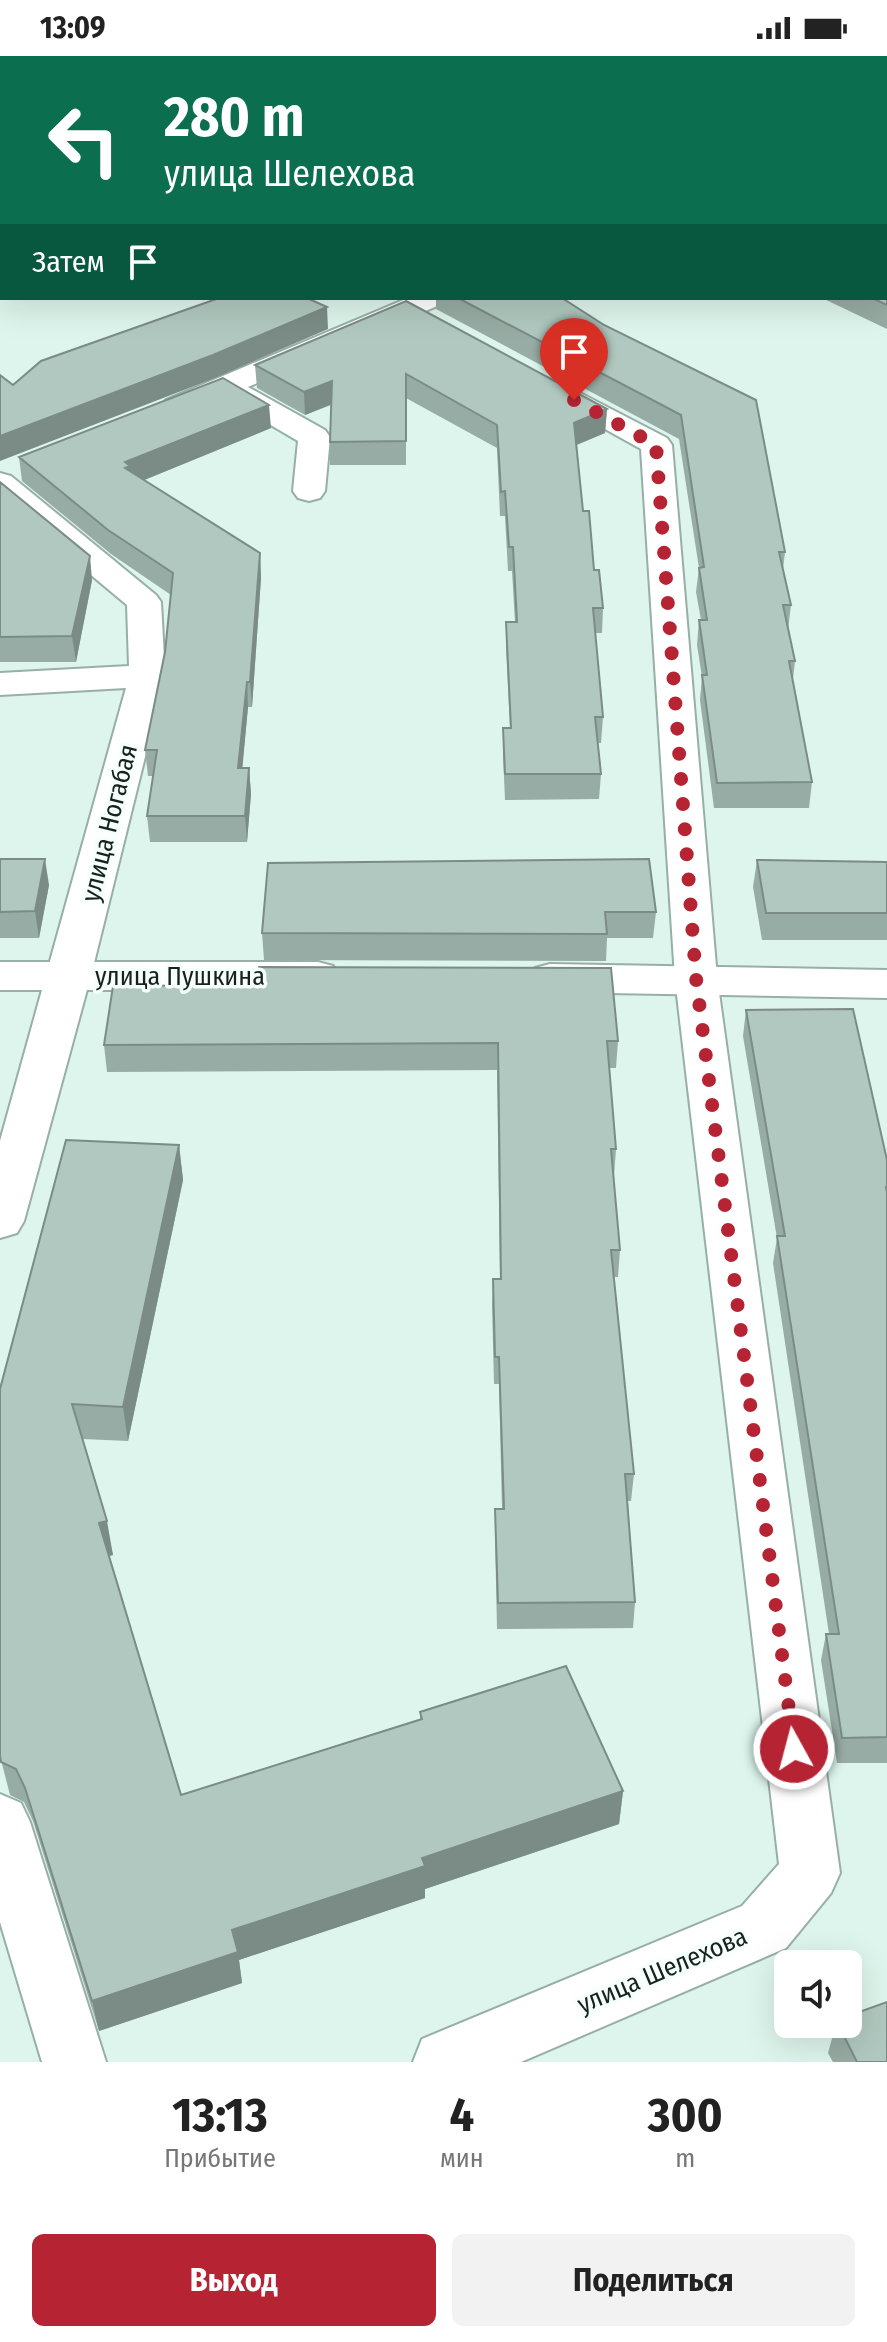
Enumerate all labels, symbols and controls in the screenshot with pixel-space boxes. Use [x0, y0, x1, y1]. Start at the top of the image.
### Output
text: 13:09 [40, 10, 105, 46]
text: 280 m [164, 84, 304, 151]
icon: left [32, 88, 136, 192]
text: улица Шелехова [164, 152, 415, 196]
icon: arrive [121, 240, 165, 284]
text: Затем [32, 244, 105, 280]
pin [540, 318, 608, 400]
icon: arrive [552, 330, 596, 374]
street label: улица Ногабая [75, 741, 144, 905]
street label: улица Пушкина [95, 961, 265, 992]
position arrow [752, 1707, 836, 1791]
street label: улица Шелехова [573, 1921, 752, 2020]
map controls [774, 1950, 862, 2038]
button: sound [774, 1950, 862, 2038]
text: 13:13 [172, 2086, 268, 2144]
text: 4 [449, 2086, 474, 2144]
text: 300 [648, 2086, 723, 2144]
text: Прибытие [164, 2143, 276, 2174]
text: мин [440, 2143, 484, 2174]
text: m [675, 2143, 695, 2174]
button: Выход [32, 2234, 436, 2326]
button: Поделиться [452, 2234, 855, 2326]

